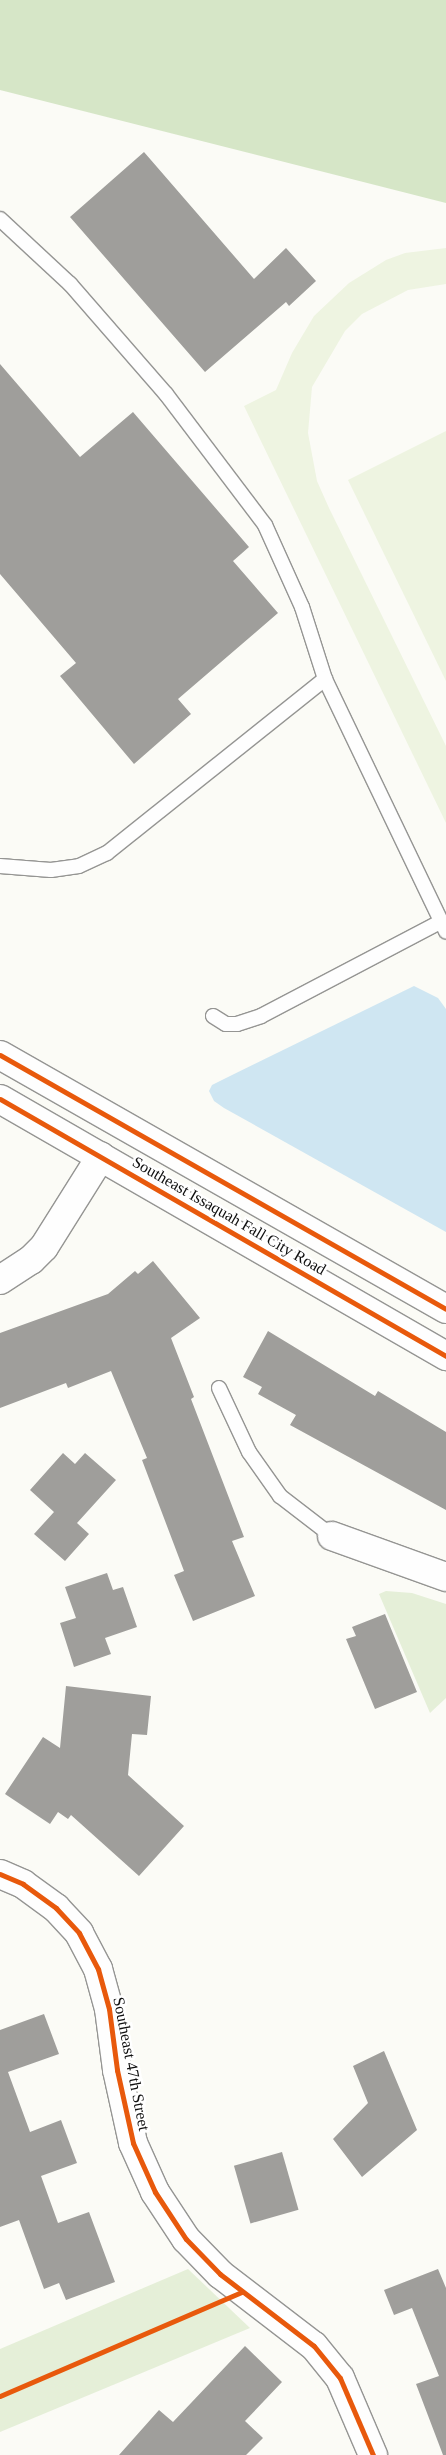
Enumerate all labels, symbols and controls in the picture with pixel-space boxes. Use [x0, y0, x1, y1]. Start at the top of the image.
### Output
street label: Southeast Issaquah Fall City Road [129, 1153, 329, 1279]
street label: Southeast 47th Street [109, 1995, 153, 2133]

